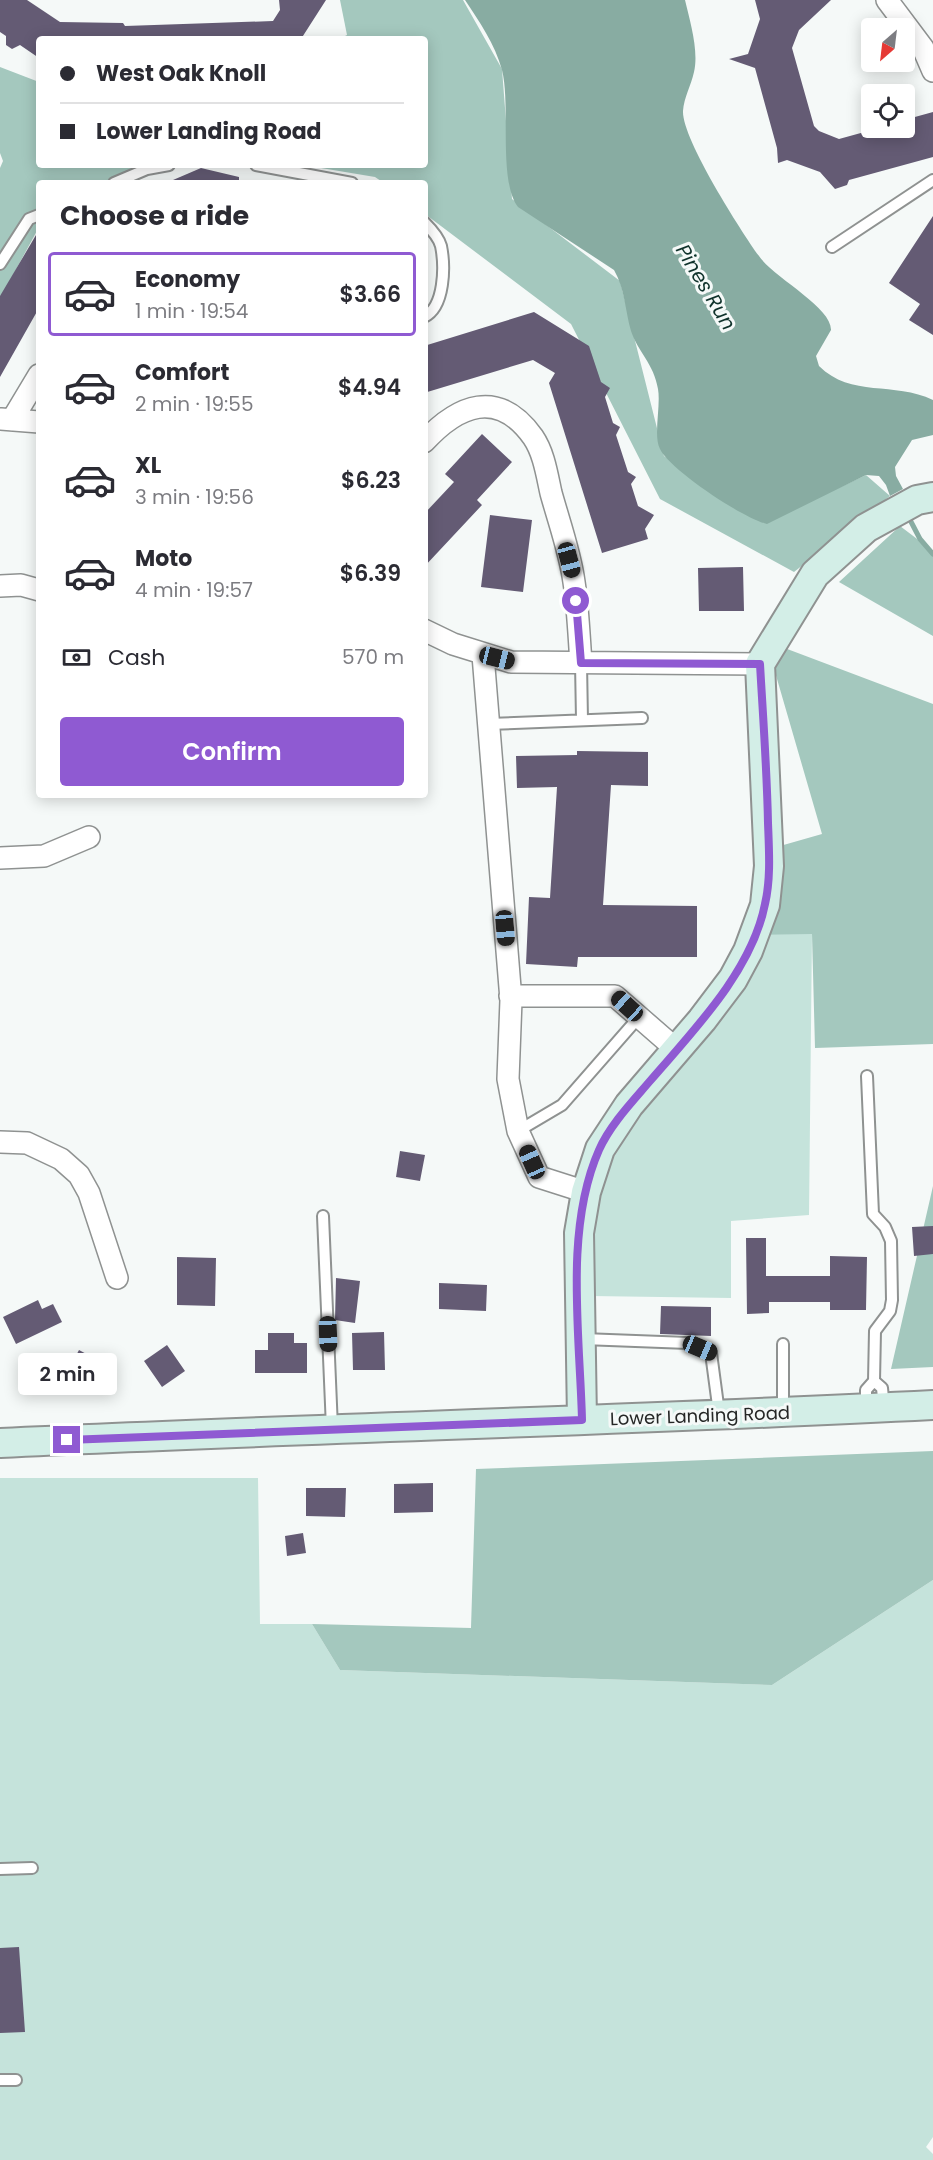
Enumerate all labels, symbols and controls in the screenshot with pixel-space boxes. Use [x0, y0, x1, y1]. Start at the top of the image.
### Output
north arrow [861, 18, 915, 72]
map controls [861, 18, 915, 138]
text: West Oak Knoll [96, 58, 266, 89]
button: locate [861, 84, 915, 138]
text: Lower Landing Road [96, 116, 322, 147]
text: Choose a ride [60, 197, 249, 234]
water label: Pines Run [669, 239, 743, 335]
text: Economy [135, 264, 240, 295]
icon: car [63, 267, 117, 321]
text: $3.66 [340, 279, 401, 310]
text: 1 min · 19:54 [135, 297, 248, 325]
text: Comfort [135, 357, 229, 388]
icon: car [63, 360, 117, 414]
text: $4.94 [338, 372, 401, 403]
text: 2 min · 19:55 [135, 390, 253, 418]
text: XL [135, 450, 161, 481]
icon: car [63, 453, 117, 507]
text: $6.23 [341, 465, 401, 496]
text: 3 min · 19:56 [135, 483, 254, 511]
car [556, 540, 582, 580]
text: Moto [135, 543, 192, 574]
icon: car [63, 546, 117, 600]
text: $6.39 [340, 558, 401, 589]
text: 4 min · 19:57 [135, 576, 253, 604]
route start [562, 587, 589, 614]
icon: cash [60, 641, 93, 674]
text: Cash [108, 642, 165, 673]
text: 570 m [342, 643, 404, 671]
car [477, 645, 517, 671]
button: Confirm [60, 717, 404, 786]
car [494, 909, 516, 947]
car [608, 987, 646, 1025]
car [516, 1142, 548, 1182]
car [318, 1316, 338, 1352]
car [680, 1333, 720, 1363]
callout: 2 min [17, 1353, 116, 1395]
text: 2 min [40, 1360, 95, 1388]
street label: Lower Landing Road [610, 1400, 790, 1431]
route end [53, 1426, 80, 1453]

